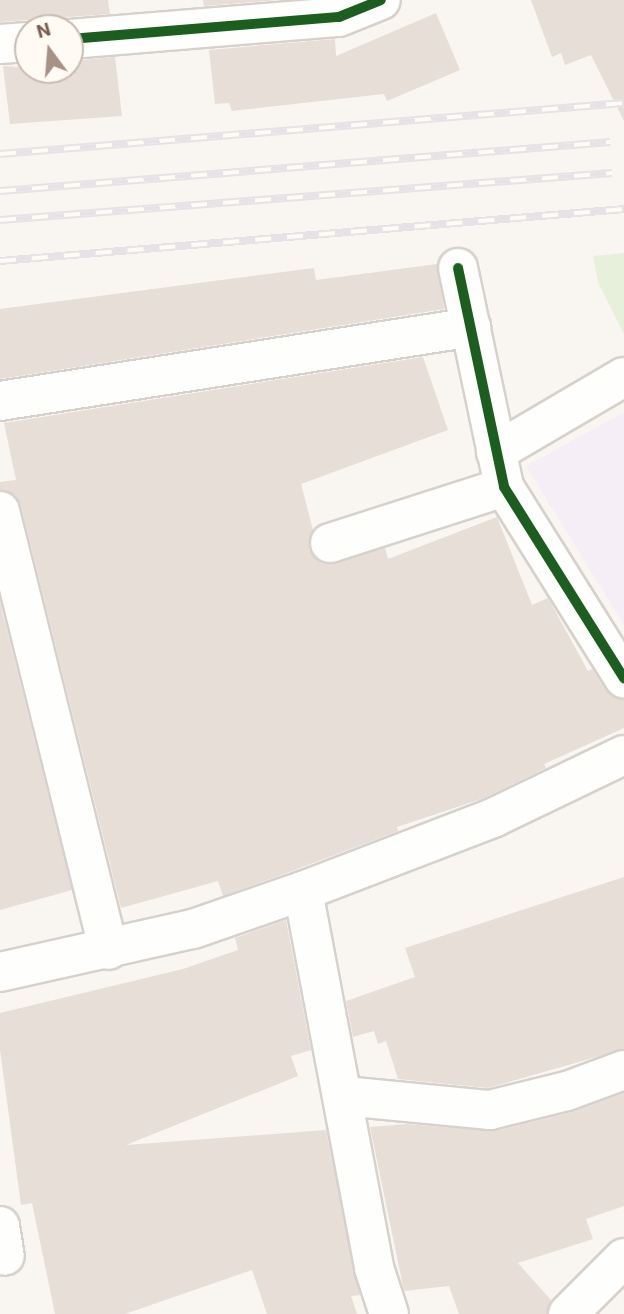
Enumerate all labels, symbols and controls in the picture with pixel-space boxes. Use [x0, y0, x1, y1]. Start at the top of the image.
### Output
north arrow [14, 14, 84, 84]
text: N [34, 17, 53, 43]

